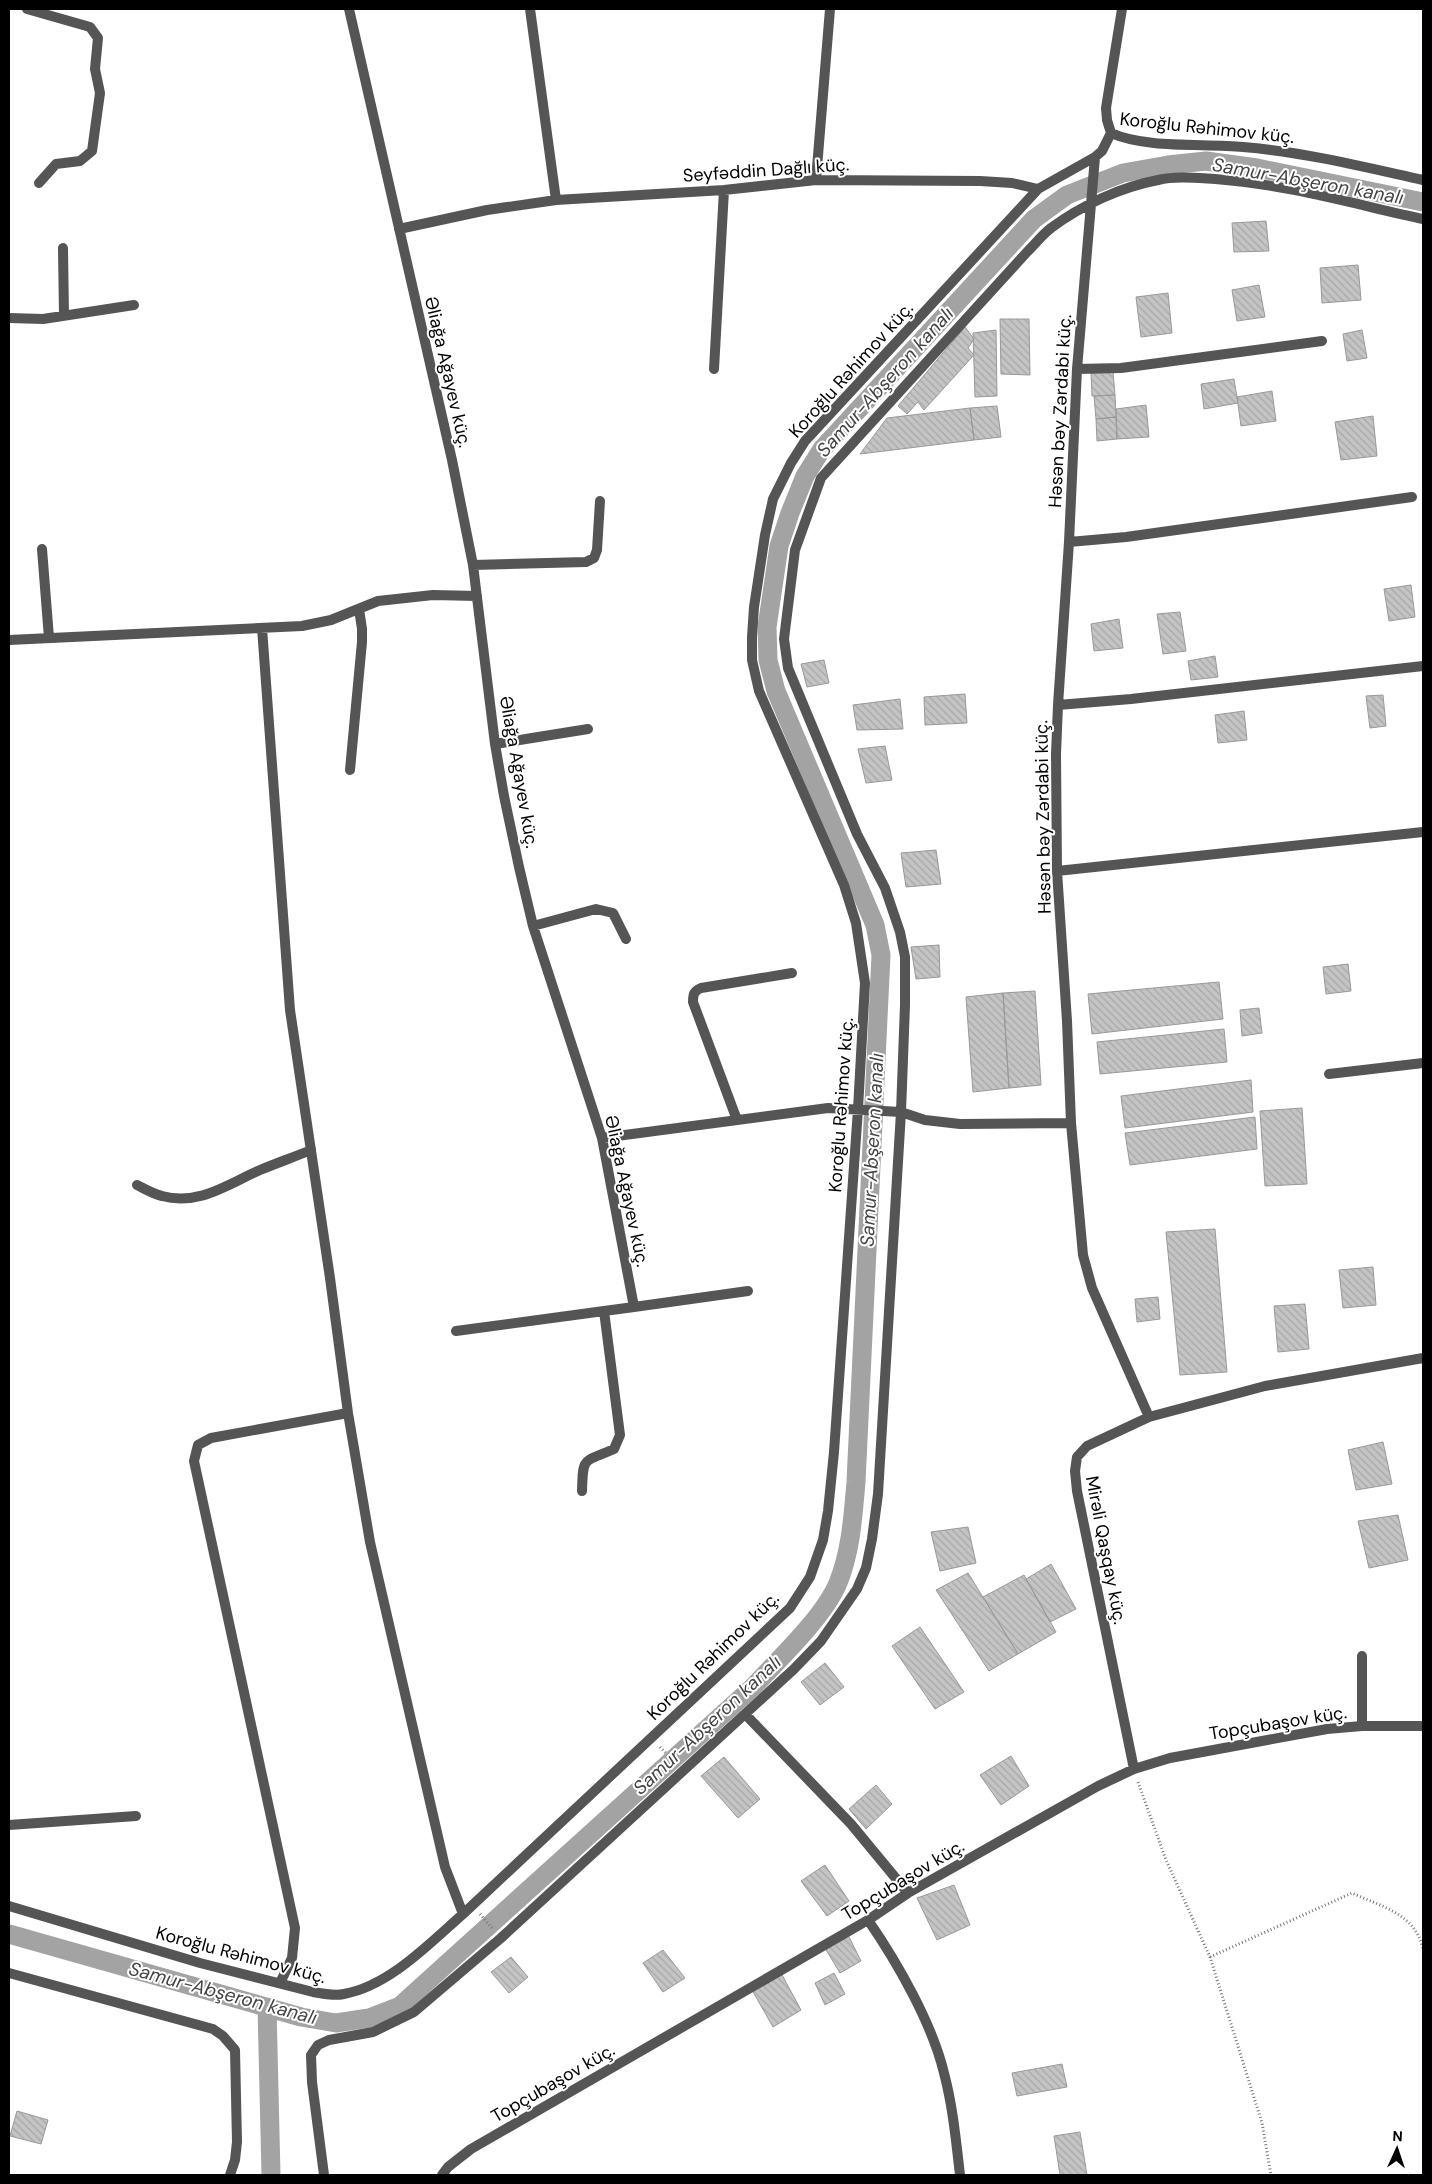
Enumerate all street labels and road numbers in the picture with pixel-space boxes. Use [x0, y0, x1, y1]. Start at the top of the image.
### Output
street label: Koroğlu Rəhimov küç. [1119, 107, 1295, 149]
street label: Seyfəddin Dağlı küç. [682, 152, 850, 188]
street label: Əliağa Ağayev küç. [419, 294, 477, 450]
street label: Koroğlu Rəhimov küç. [783, 297, 919, 443]
street label: Həsən bəy Zərdabi küç. [1043, 314, 1077, 508]
street label: Əliağa Ağayev küç. [494, 694, 544, 850]
street label: Həsən bəy Zərdabi küç. [1029, 720, 1057, 914]
street label: Koroğlu Rəhimov küç. [823, 1017, 859, 1193]
street label: Əliağa Ağayev küç. [599, 1113, 655, 1269]
street label: Mirəli Qaşqay küç. [1080, 1474, 1132, 1626]
street label: Koroğlu Rəhimov küç. [642, 1587, 784, 1725]
street label: Topçubaşov küç. [1208, 1700, 1348, 1746]
street label: Topçubaşov küç. [837, 1834, 969, 1926]
street label: Koroğlu Rəhimov küç. [153, 1921, 329, 1989]
street label: Topçubaşov küç. [487, 2038, 619, 2128]

